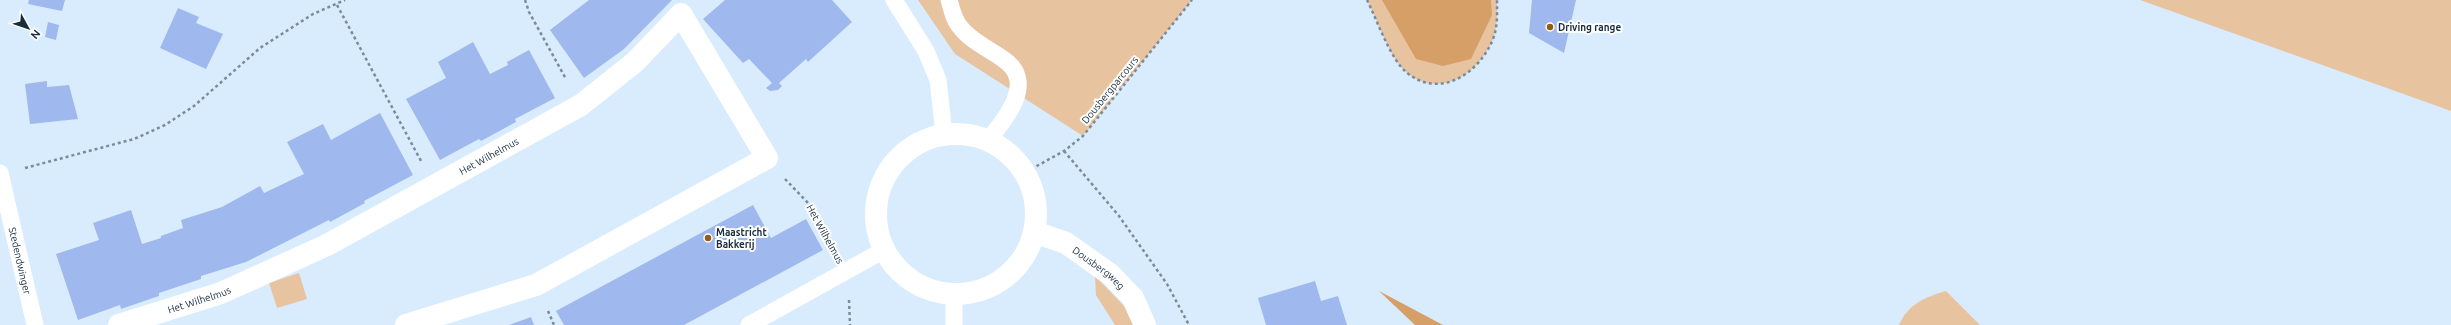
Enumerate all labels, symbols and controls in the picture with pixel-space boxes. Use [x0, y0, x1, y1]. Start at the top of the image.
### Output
north arrow [8, 8, 48, 48]
marker: Driving range [1545, 22, 1555, 32]
place label: Driving range [1558, 22, 1621, 33]
text: N [28, 27, 43, 41]
street label: Dousbergparcours [1080, 54, 1140, 126]
street label: Het Wilhelmus [457, 135, 520, 177]
street label: Het Wilhelmus [804, 203, 846, 265]
street label: Stedendwinger [7, 226, 33, 296]
place label: Maastricht Bakkerij [716, 227, 767, 250]
marker: Maastricht Bakkerij [703, 233, 713, 243]
street label: Dousbergweg [1071, 244, 1127, 291]
street label: Het Wilhelmus [166, 284, 232, 315]

